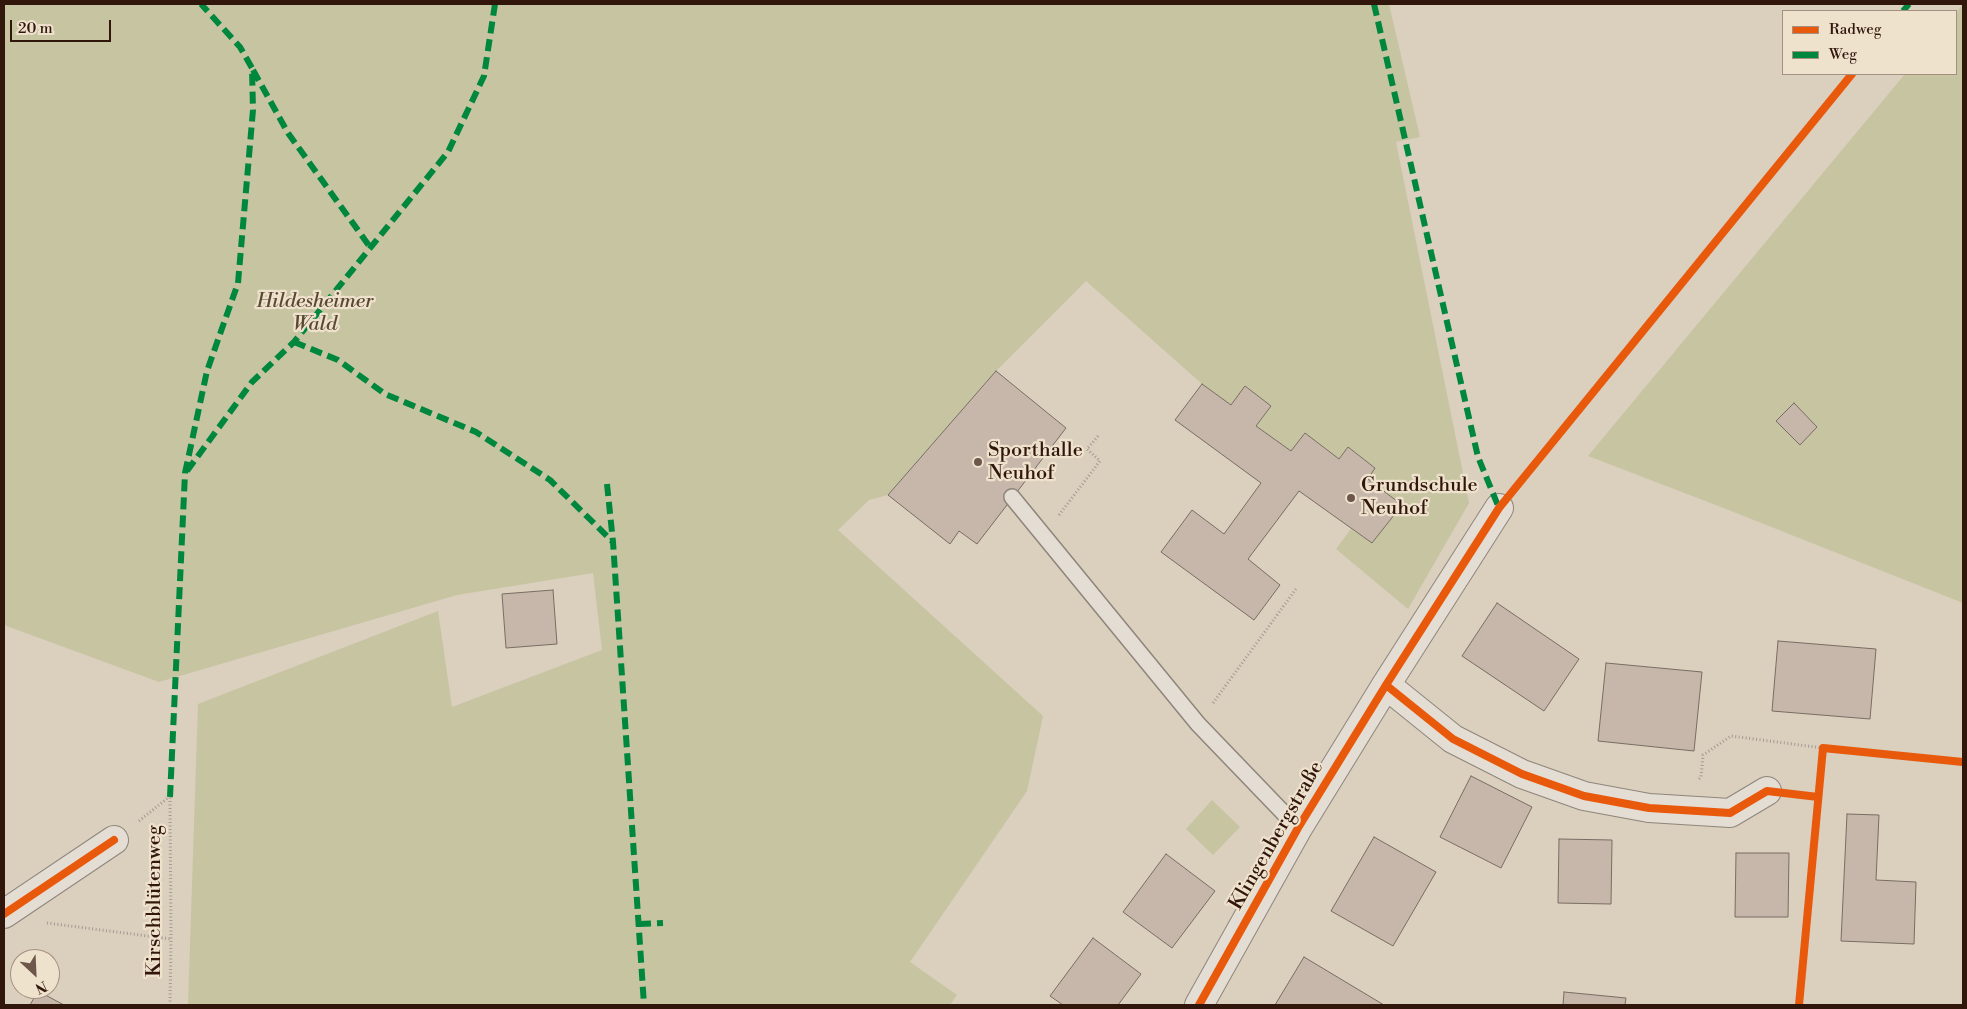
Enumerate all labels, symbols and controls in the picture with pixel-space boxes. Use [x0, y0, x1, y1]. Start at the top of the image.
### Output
scale bar [12, 10, 114, 42]
legend [1782, 10, 1957, 75]
text: 20 m [18, 19, 53, 38]
text: Radweg [1829, 20, 1882, 39]
text: Weg [1829, 45, 1857, 64]
park label: Hildesheimer Wald [256, 290, 374, 337]
place label: Sporthalle Neuhof [988, 439, 1083, 486]
marker: Sporthalle Neuhof [972, 456, 984, 468]
place label: Grundschule Neuhof [1361, 474, 1478, 521]
marker: Grundschule Neuhof [1345, 492, 1357, 504]
street label: Klingenbergstraße [1225, 757, 1329, 915]
street label: Kirschblütenweg [143, 825, 167, 977]
north arrow [10, 949, 60, 999]
text: N [32, 976, 50, 997]

